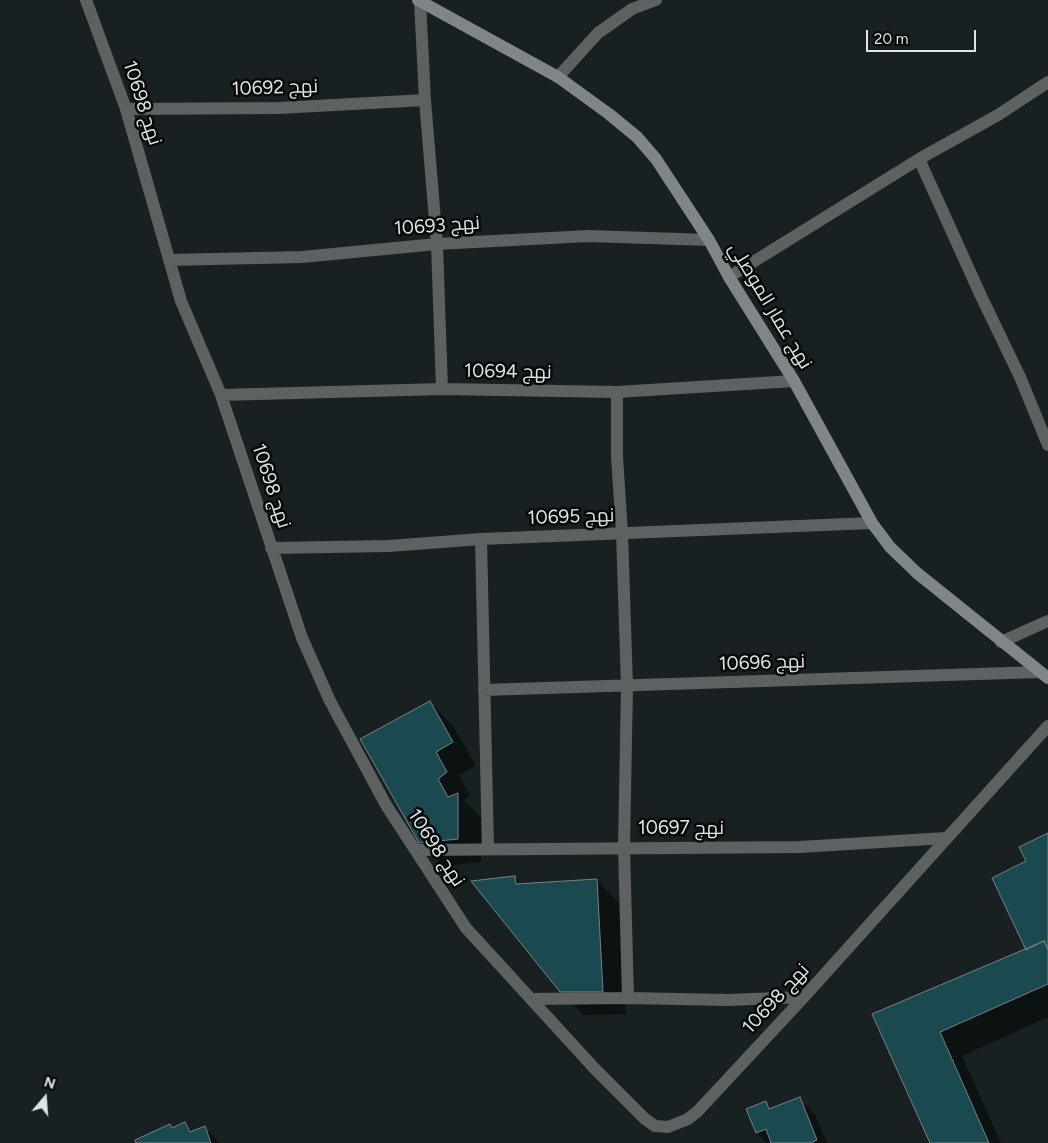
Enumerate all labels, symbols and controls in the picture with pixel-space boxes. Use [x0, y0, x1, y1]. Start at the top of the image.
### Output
scale bar [868, 20, 978, 52]
text: 20 m [874, 30, 908, 48]
street label: نهج 10698 [118, 58, 166, 148]
street label: نهج 10692 [231, 75, 319, 101]
street label: نهج 10693 [393, 212, 481, 240]
street label: نهج عمار الموصلي [723, 239, 817, 373]
street label: نهج 10694 [464, 360, 552, 384]
street label: نهج 10698 [247, 441, 295, 531]
street label: نهج 10695 [527, 504, 615, 530]
street label: نهج 10696 [718, 650, 806, 676]
street label: نهج 10698 [403, 805, 469, 891]
street label: نهج 10697 [638, 817, 724, 839]
street label: نهج 10698 [738, 959, 814, 1039]
north arrow [20, 1073, 70, 1123]
text: N [42, 1073, 58, 1093]

